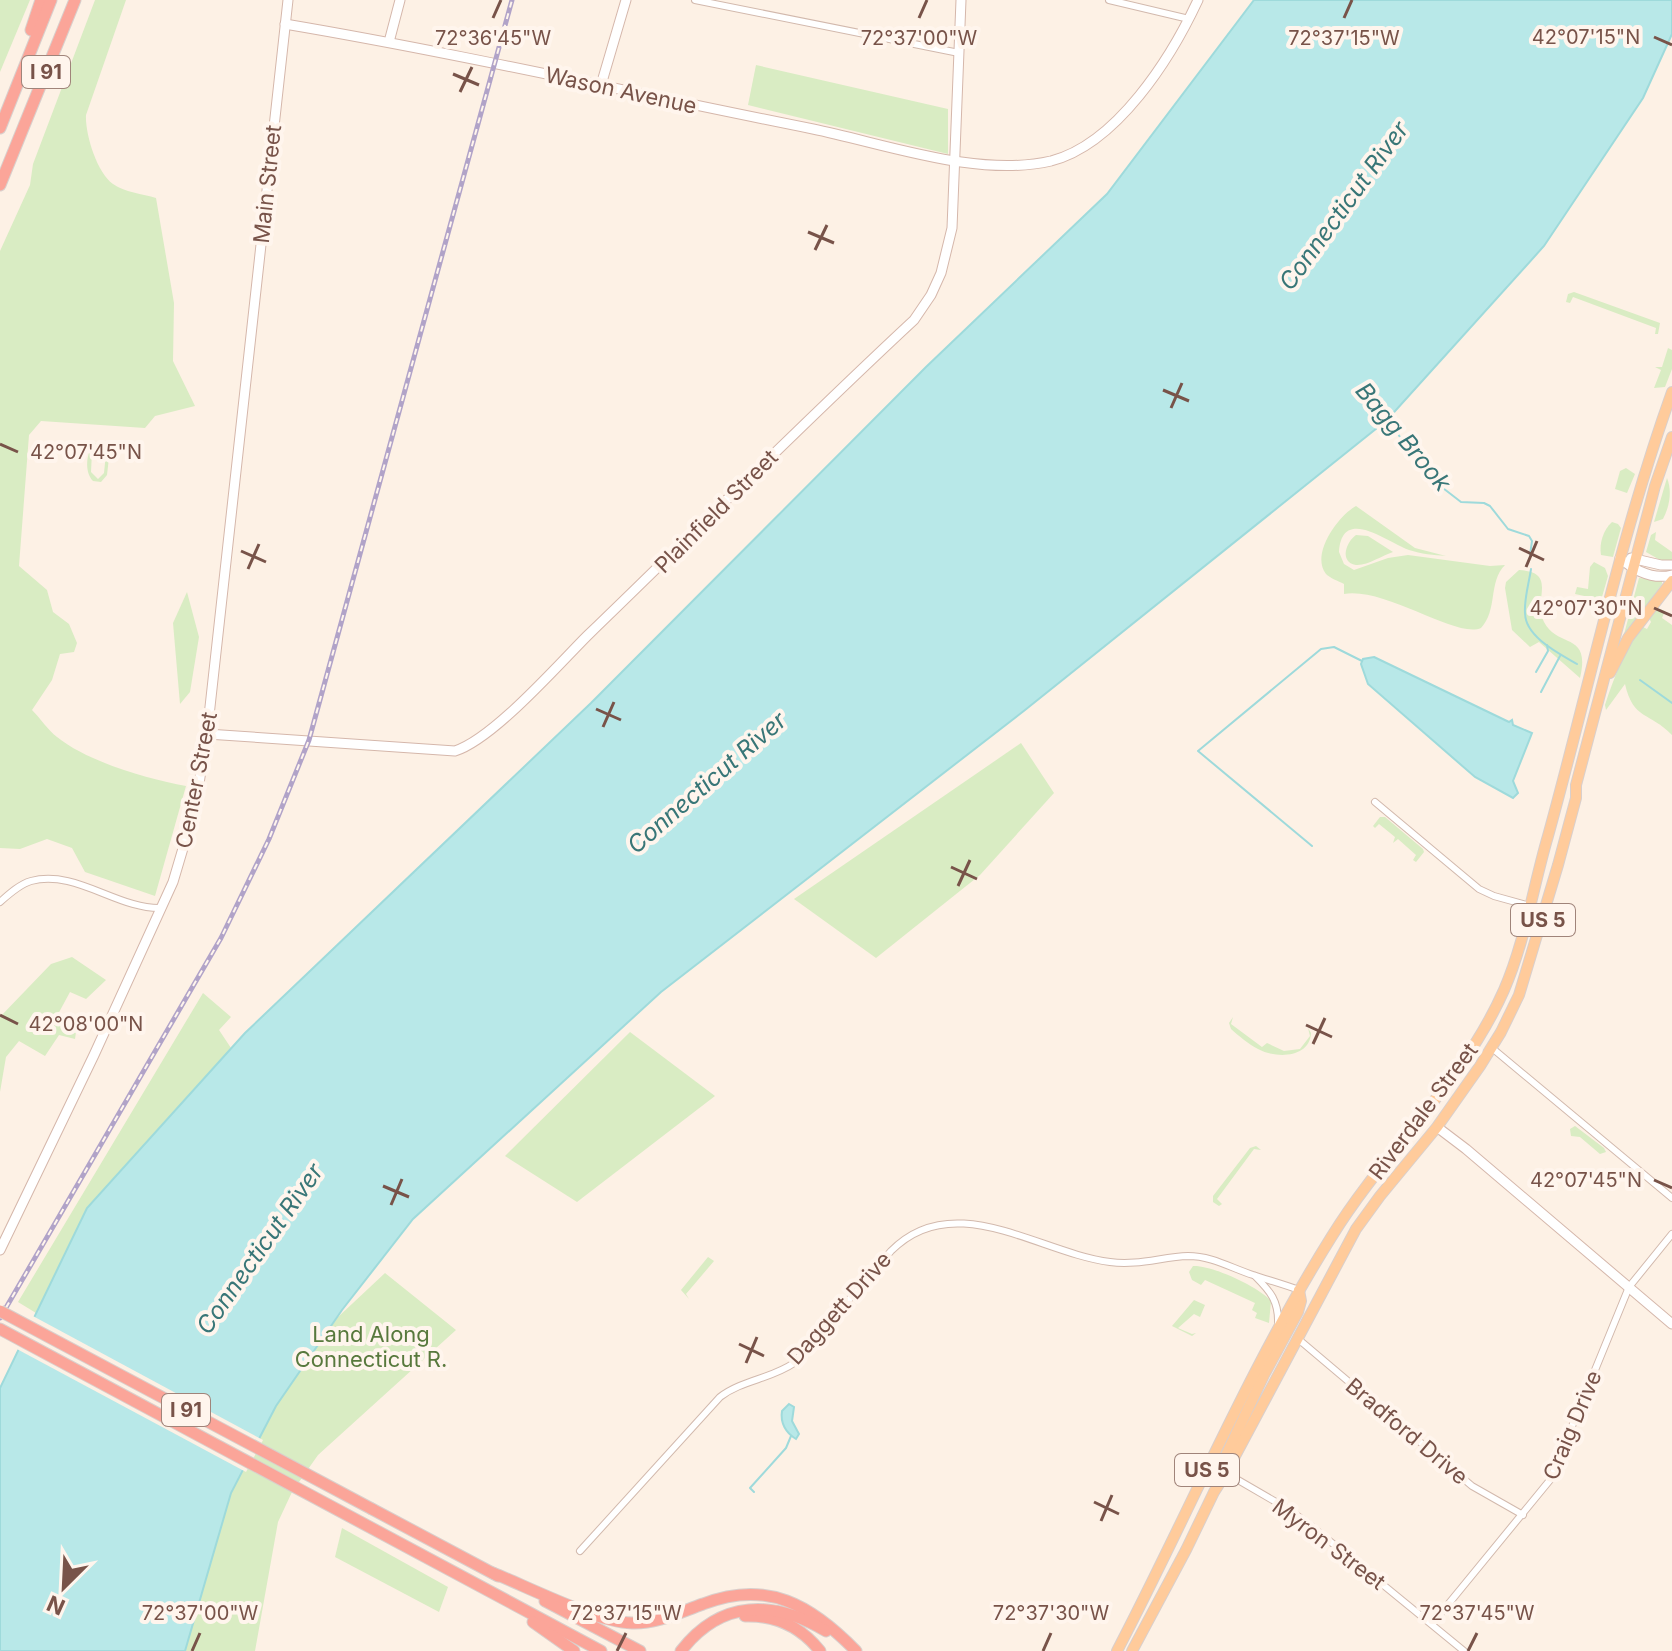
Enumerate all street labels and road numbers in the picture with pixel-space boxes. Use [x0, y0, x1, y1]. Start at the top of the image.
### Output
road number: I 91 [22, 56, 70, 88]
street label: Wason Avenue [543, 61, 699, 119]
street label: Main Street [248, 124, 286, 244]
street label: Plainfield Street [649, 444, 783, 578]
street label: Center Street [170, 710, 222, 850]
road number: US 5 [1511, 904, 1575, 936]
street label: Riverdale Street [1363, 1038, 1483, 1184]
street label: Daggett Drive [782, 1246, 896, 1370]
street label: Craig Drive [1537, 1366, 1607, 1484]
street label: Bradford Drive [1341, 1372, 1473, 1490]
road number: I 91 [162, 1394, 210, 1426]
road number: US 5 [1175, 1454, 1239, 1486]
street label: Myron Street [1267, 1493, 1391, 1595]

